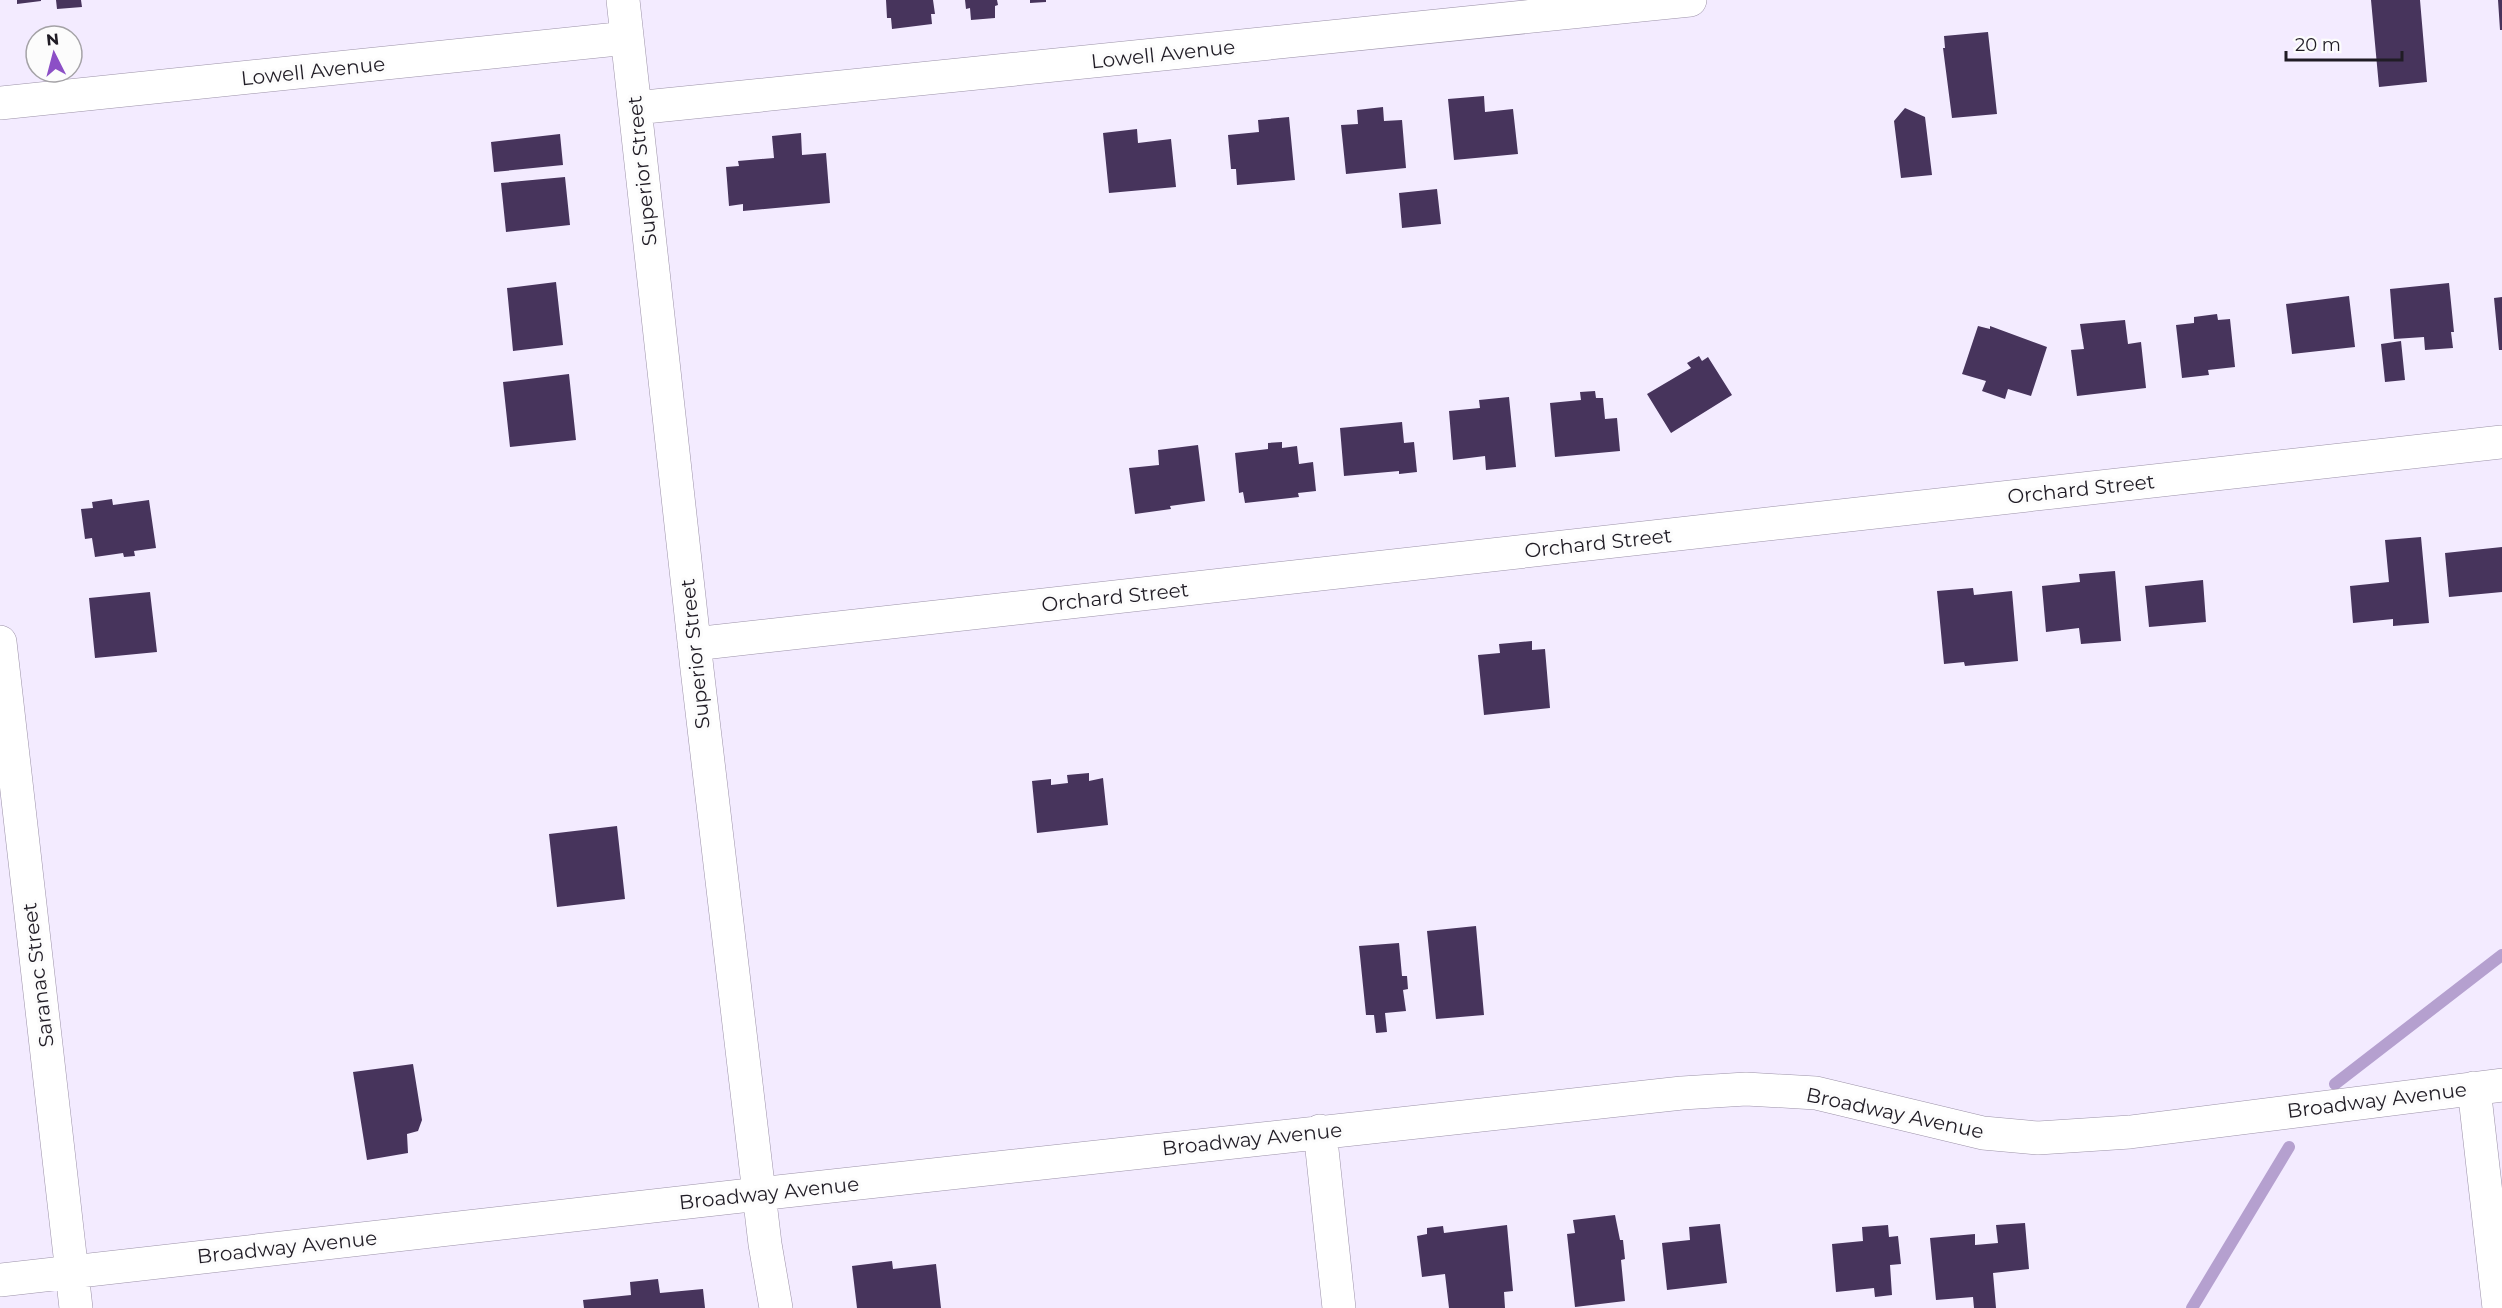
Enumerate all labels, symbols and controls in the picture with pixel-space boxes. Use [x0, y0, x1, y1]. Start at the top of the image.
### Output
north arrow [24, 24, 84, 84]
scale bar [2286, 24, 2402, 62]
text: N [45, 29, 60, 50]
text: 20 m [2295, 34, 2341, 56]
street label: Lowell Avenue [1090, 35, 1236, 73]
street label: Lowell Avenue [240, 52, 386, 90]
street label: Superior Street [622, 95, 662, 247]
street label: Orchard Street [2006, 469, 2156, 509]
street label: Orchard Street [1523, 523, 1673, 563]
street label: Orchard Street [1040, 577, 1190, 617]
street label: Superior Street [675, 578, 715, 730]
street label: Saranac Street [17, 901, 59, 1049]
street label: Broadway Avenue [2286, 1077, 2468, 1123]
street label: Broadway Avenue [1804, 1082, 1986, 1144]
street label: Broadway Avenue [1161, 1118, 1343, 1160]
street label: Broadway Avenue [678, 1172, 860, 1214]
street label: Broadway Avenue [196, 1226, 378, 1268]

